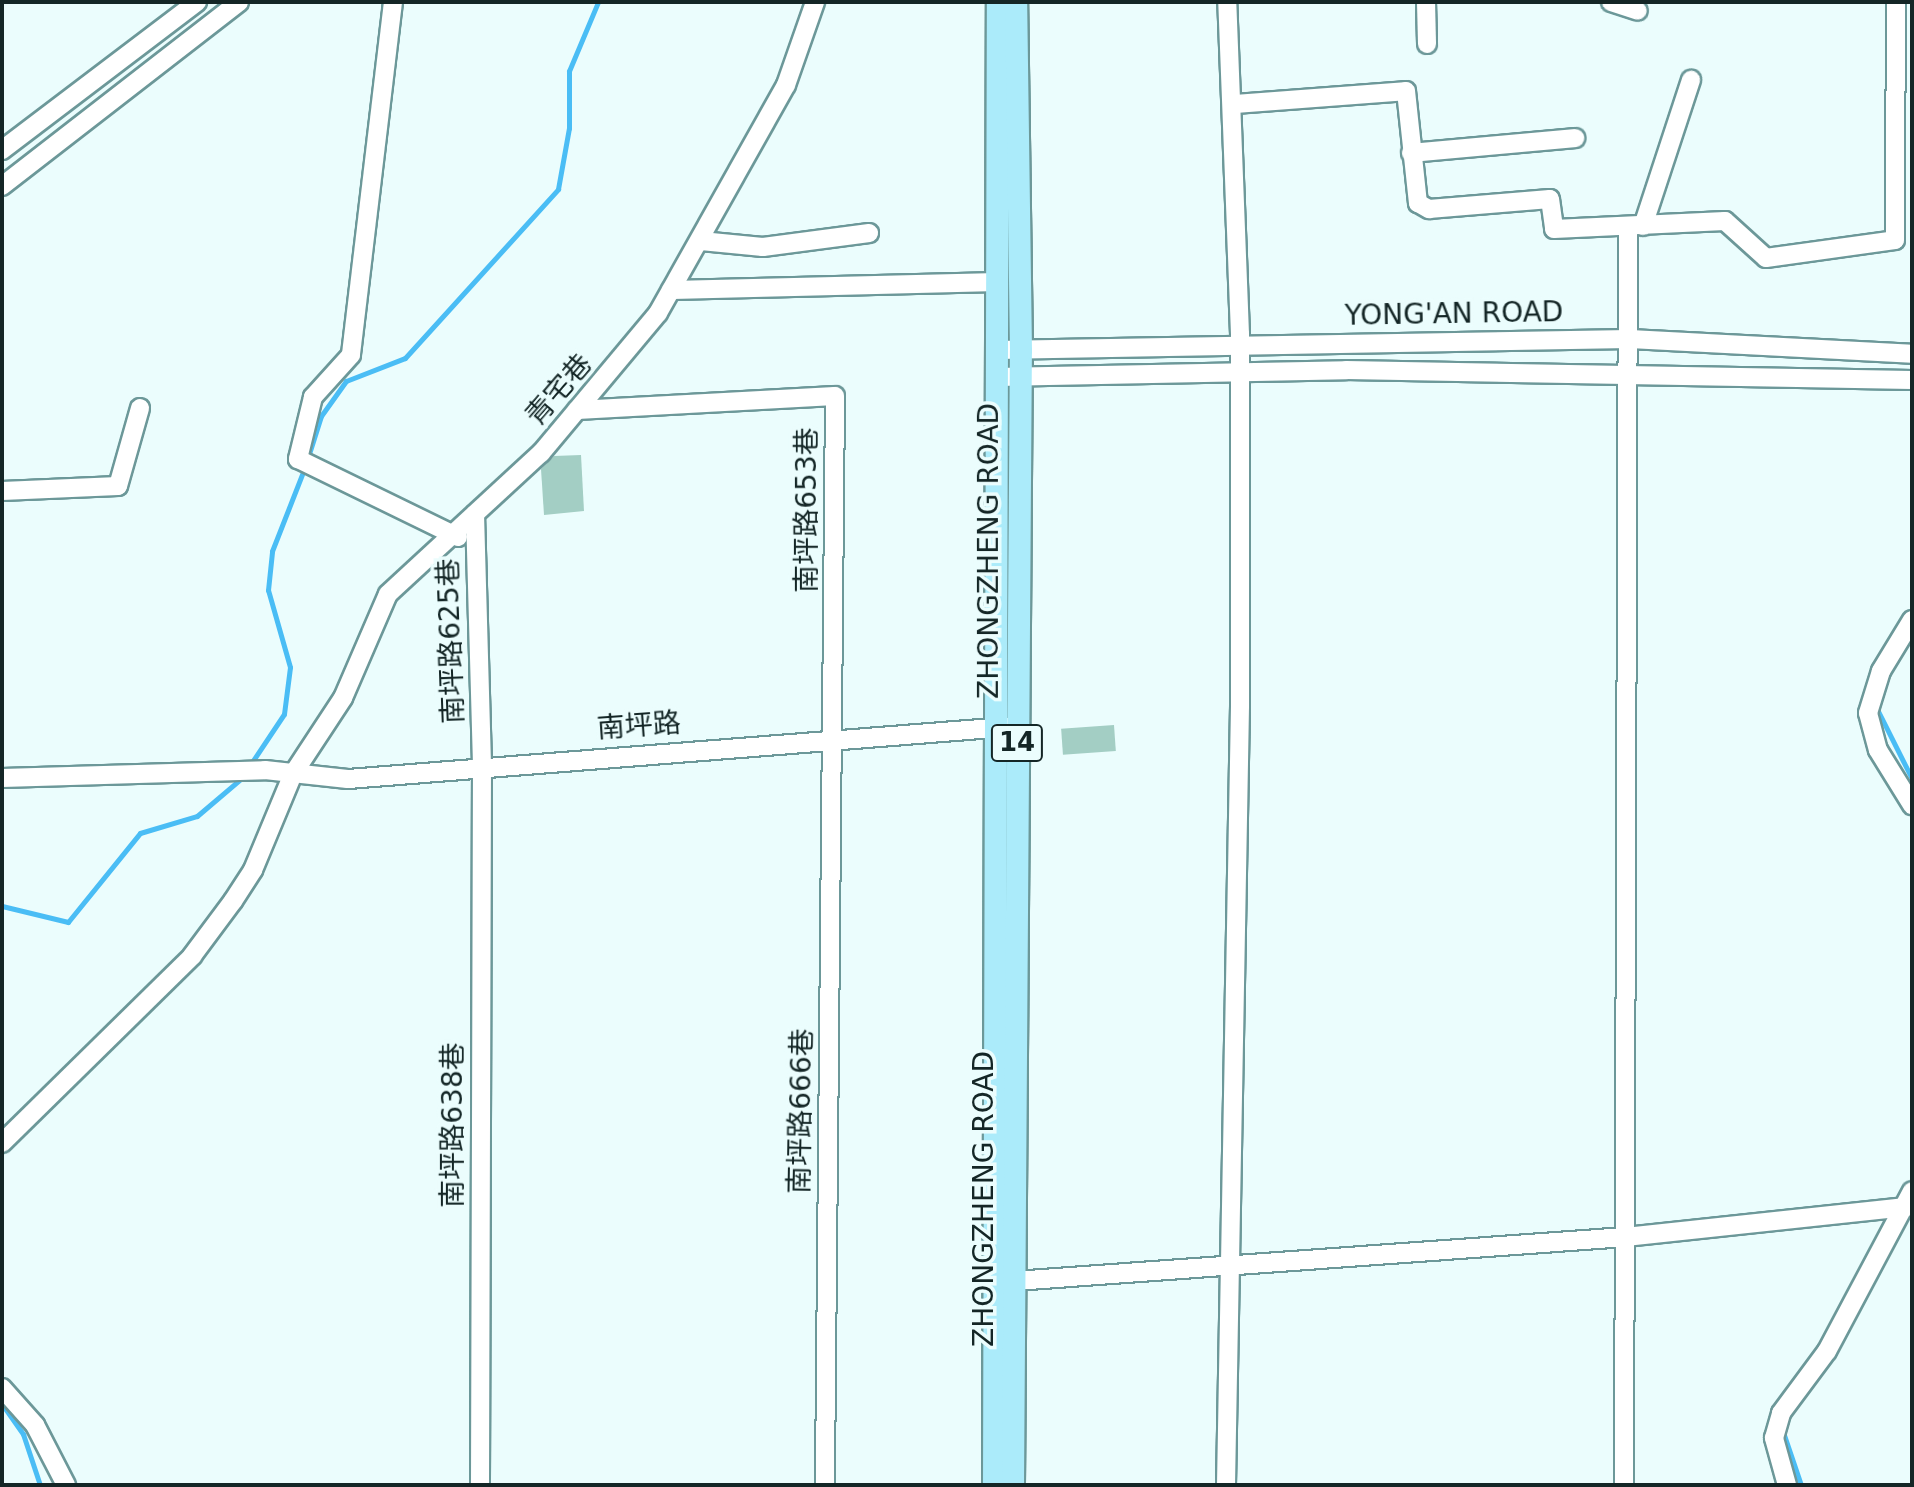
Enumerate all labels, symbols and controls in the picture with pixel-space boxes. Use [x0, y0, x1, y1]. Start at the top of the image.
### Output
street label: YONG'AN ROAD [1344, 295, 1564, 333]
street label: 青宅巷 [519, 347, 599, 433]
street label: ZHONGZHENG ROAD [972, 403, 1006, 699]
street label: 南坪路653巷 [790, 427, 824, 593]
street label: 南坪路625巷 [431, 558, 471, 724]
street label: 南坪路 [596, 706, 682, 746]
road number: 14 [989, 721, 1045, 765]
street label: 南坪路666巷 [783, 1028, 819, 1194]
street label: 南坪路638巷 [436, 1042, 470, 1208]
street label: ZHONGZHENG ROAD [967, 1051, 1001, 1347]

